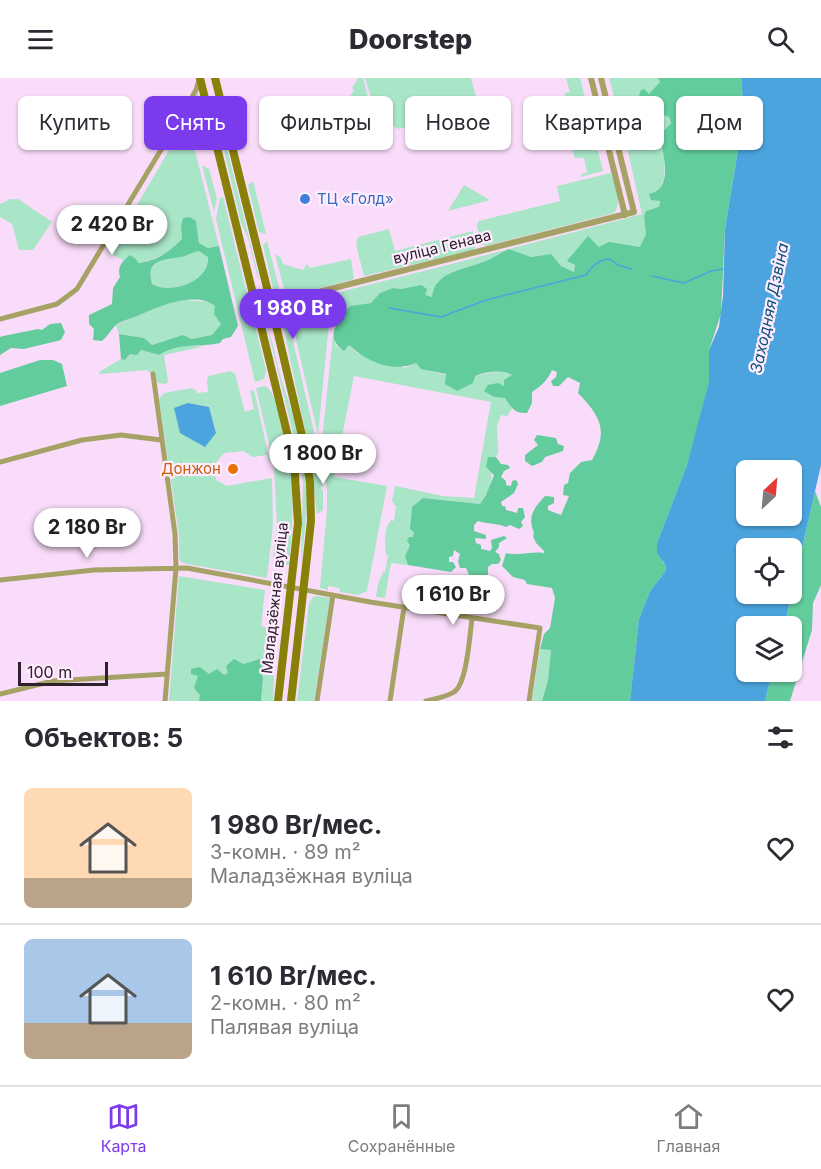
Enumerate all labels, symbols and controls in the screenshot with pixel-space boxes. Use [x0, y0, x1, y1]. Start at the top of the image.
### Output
icon: menu [24, 23, 57, 56]
text: Doorstep [349, 23, 472, 56]
icon: search [764, 23, 797, 56]
chip: Купить [18, 96, 132, 150]
chip: Снять [144, 96, 247, 150]
chip: Фильтры [259, 96, 393, 150]
chip: Новое [405, 96, 511, 150]
chip: Квартира [523, 96, 664, 150]
chip: Дом [676, 96, 763, 150]
place label: ТЦ «Голд» [317, 189, 394, 208]
marker: ТЦ «Голд» [298, 192, 312, 206]
pin: 2 420 Br [50, 205, 174, 256]
text: 2 420 Br [70, 212, 154, 236]
street label: вуліца Генава [391, 225, 493, 268]
water label: Заходняя Дзвіна [745, 241, 793, 375]
pin: 1 980 Br [231, 289, 355, 340]
text: 1 980 Br [254, 296, 332, 320]
pin: 1 800 Br [261, 434, 385, 485]
text: 1 800 Br [283, 441, 363, 465]
place label: Донжон [161, 459, 221, 478]
north arrow [736, 460, 802, 526]
map controls [736, 460, 802, 682]
marker: Донжон [226, 462, 240, 476]
pin: 2 180 Br [25, 508, 149, 559]
text: 2 180 Br [48, 515, 126, 539]
street label: Маладзёжная вуліца [257, 521, 292, 675]
button: locate [736, 538, 802, 604]
pin: 1 610 Br [391, 575, 515, 626]
text: 1 610 Br [416, 582, 490, 606]
button: layers [736, 616, 802, 682]
scale bar [18, 659, 108, 686]
text: 100 m [27, 662, 72, 682]
icon: filters [764, 721, 797, 754]
text: Объектов: 5 [24, 722, 183, 753]
text: 1 980 Br/мес. [210, 809, 383, 840]
icon: home [72, 812, 144, 884]
icon: heart [764, 832, 797, 865]
text: 3-комн. · 89 m² [210, 840, 361, 864]
text: Маладзёжная вуліца [210, 864, 413, 888]
text: 1 610 Br/мес. [210, 960, 377, 991]
icon: home [72, 963, 144, 1035]
icon: heart [764, 983, 797, 1016]
text: 2-комн. · 80 m² [210, 991, 361, 1015]
text: Палявая вуліца [210, 1015, 359, 1039]
tab: Карта [101, 1100, 147, 1156]
tab: Сохранённые [348, 1100, 455, 1156]
tab: Главная [657, 1100, 720, 1156]

